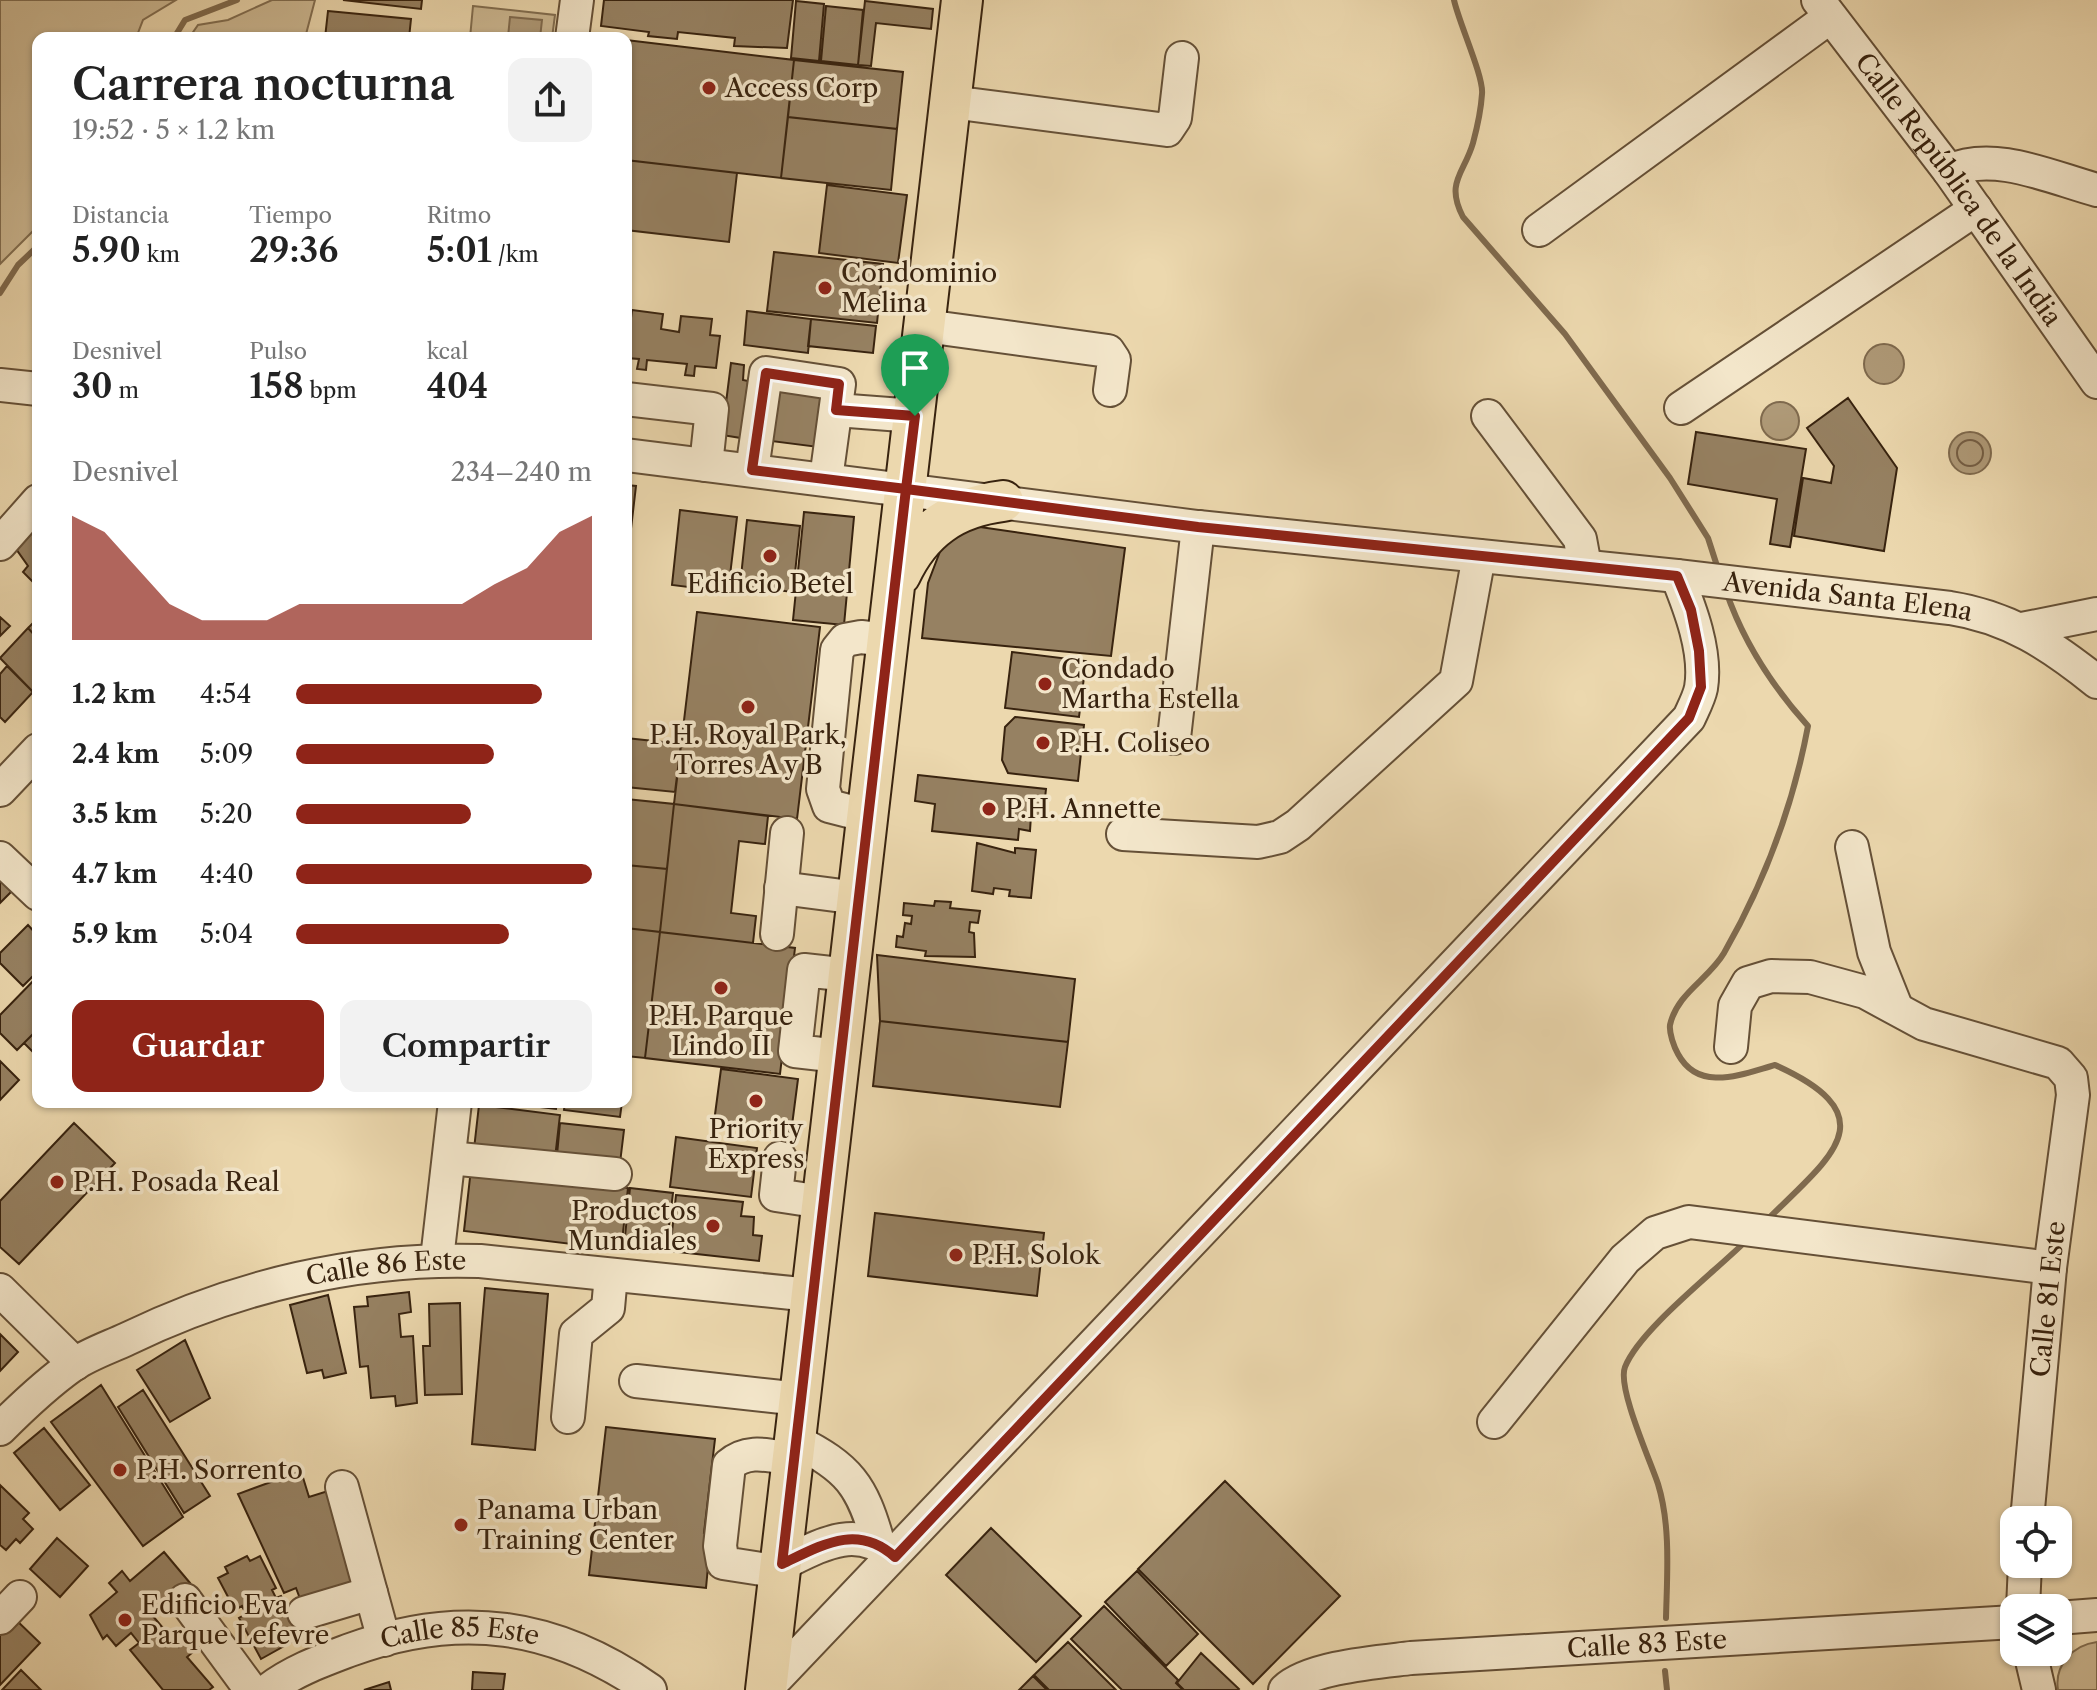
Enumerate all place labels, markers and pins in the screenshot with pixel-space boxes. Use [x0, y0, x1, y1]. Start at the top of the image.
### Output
place label: Access Corp [724, 72, 878, 104]
marker: Access Corp [700, 79, 718, 97]
place label: Condominio Melina [841, 257, 997, 319]
marker: Condominio Melina [816, 279, 834, 297]
pin [881, 334, 949, 416]
marker: Edificio Betel [761, 547, 779, 565]
place label: Edificio Betel [687, 568, 854, 600]
place label: Condado Martha Estella [1061, 653, 1240, 715]
marker: Condado Martha Estella [1036, 675, 1054, 693]
marker: P.H. Royal Park, Torres A y B [739, 698, 757, 716]
place label: P.H. Royal Park, Torres A y B [649, 719, 847, 781]
place label: P.H. Coliseo [1059, 727, 1210, 759]
marker: P.H. Coliseo [1034, 734, 1052, 752]
place label: P.H. Annette [1005, 793, 1161, 825]
marker: P.H. Annette [980, 800, 998, 818]
marker: P.H. Parque Lindo II [712, 979, 730, 997]
place label: P.H. Parque Lindo II [648, 1000, 794, 1062]
marker: Priority Express [747, 1092, 765, 1110]
place label: Priority Express [708, 1113, 804, 1175]
place label: P.H. Posada Real [73, 1166, 280, 1198]
marker: P.H. Posada Real [48, 1173, 66, 1191]
place label: Productos Mundiales [568, 1195, 697, 1257]
marker: Productos Mundiales [704, 1217, 722, 1235]
place label: P.H. Solok [972, 1239, 1101, 1271]
marker: P.H. Solok [947, 1246, 965, 1264]
place label: P.H. Sorrento [136, 1454, 303, 1486]
marker: P.H. Sorrento [111, 1461, 129, 1479]
place label: Panama Urban Training Center [477, 1494, 674, 1556]
marker: Panama Urban Training Center [452, 1516, 470, 1534]
place label: Edificio Eva Parque Lefevre [141, 1589, 329, 1651]
marker: Edificio Eva Parque Lefevre [116, 1611, 134, 1629]

